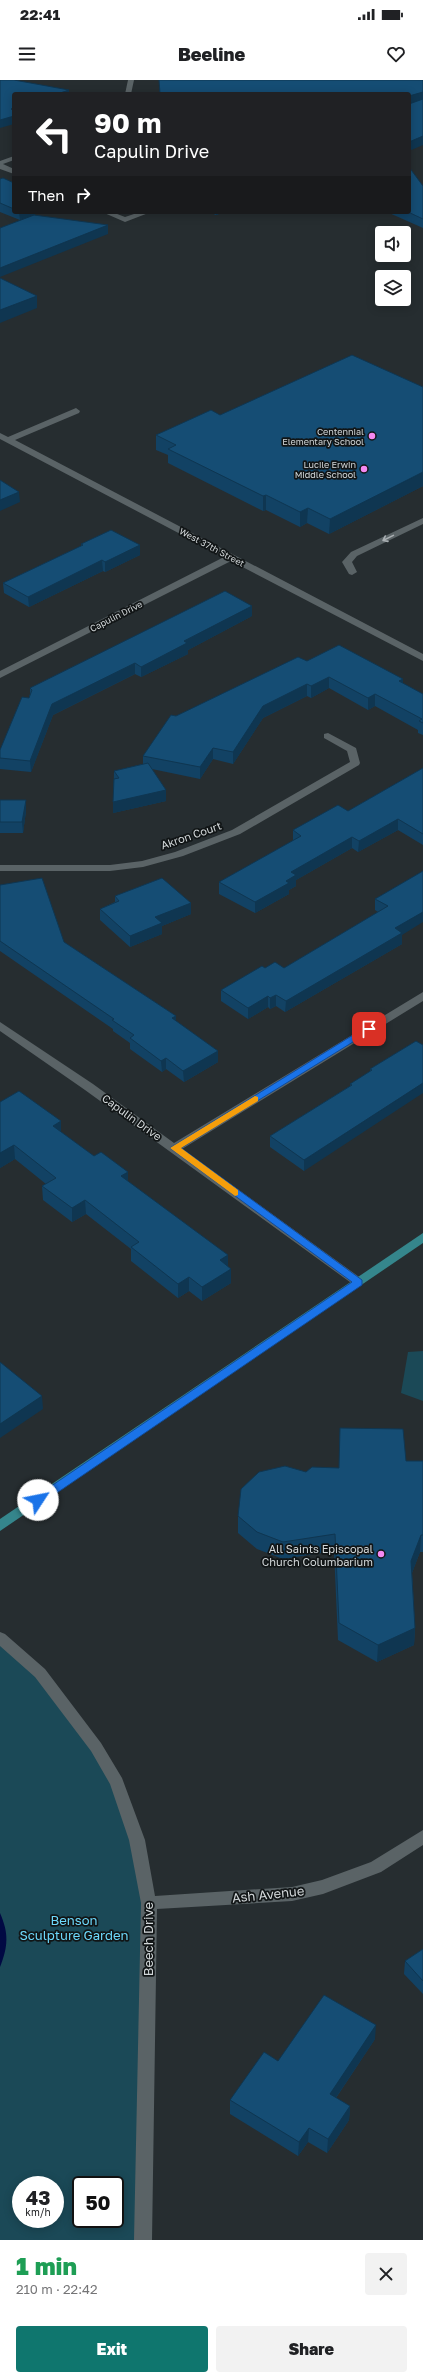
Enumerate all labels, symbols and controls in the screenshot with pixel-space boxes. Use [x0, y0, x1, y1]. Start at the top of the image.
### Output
text: 22:41 [20, 5, 60, 23]
icon: menu [16, 43, 38, 65]
text: Beeline [178, 43, 245, 65]
icon: heart [385, 43, 407, 65]
text: 90 m [94, 106, 161, 139]
icon: left [28, 108, 80, 160]
text: Capulin Drive [94, 140, 209, 162]
icon: right [72, 184, 94, 206]
text: Then [28, 186, 64, 204]
map controls [375, 226, 411, 306]
button: sound [375, 226, 411, 262]
button: layers [375, 270, 411, 306]
place label: Centennial Elementary School [282, 426, 364, 447]
marker: Centennial Elementary School [367, 431, 377, 441]
place label: Lucile Erwin Middle School [295, 459, 356, 480]
marker: Lucile Erwin Middle School [359, 464, 369, 474]
street label: West 37th Street [178, 525, 247, 569]
one-way arrow [382, 535, 394, 542]
street label: Capulin Drive [88, 598, 144, 634]
street label: Akron Court [159, 819, 223, 851]
pin [352, 1012, 386, 1046]
icon: arrive [358, 1018, 380, 1040]
street label: Capulin Drive [100, 1091, 164, 1143]
position arrow [17, 1479, 59, 1521]
place label: All Saints Episcopal Church Columbarium [262, 1542, 373, 1568]
marker: All Saints Episcopal Church Columbarium [376, 1549, 386, 1559]
street label: Ash Avenue [231, 1882, 305, 1906]
street label: Beech Drive [140, 1902, 156, 1976]
park label: Benson Sculpture Garden [19, 1912, 129, 1943]
speed limit sign: 50 [72, 2176, 124, 2228]
text: 43 [26, 2185, 50, 2209]
text: km/h [25, 2206, 51, 2218]
text: 1 min [16, 2251, 77, 2280]
button: close [365, 2253, 407, 2295]
text: 210 m · 22:42 [16, 2281, 98, 2297]
button: Exit [16, 2326, 208, 2372]
button: Share [216, 2326, 407, 2372]

